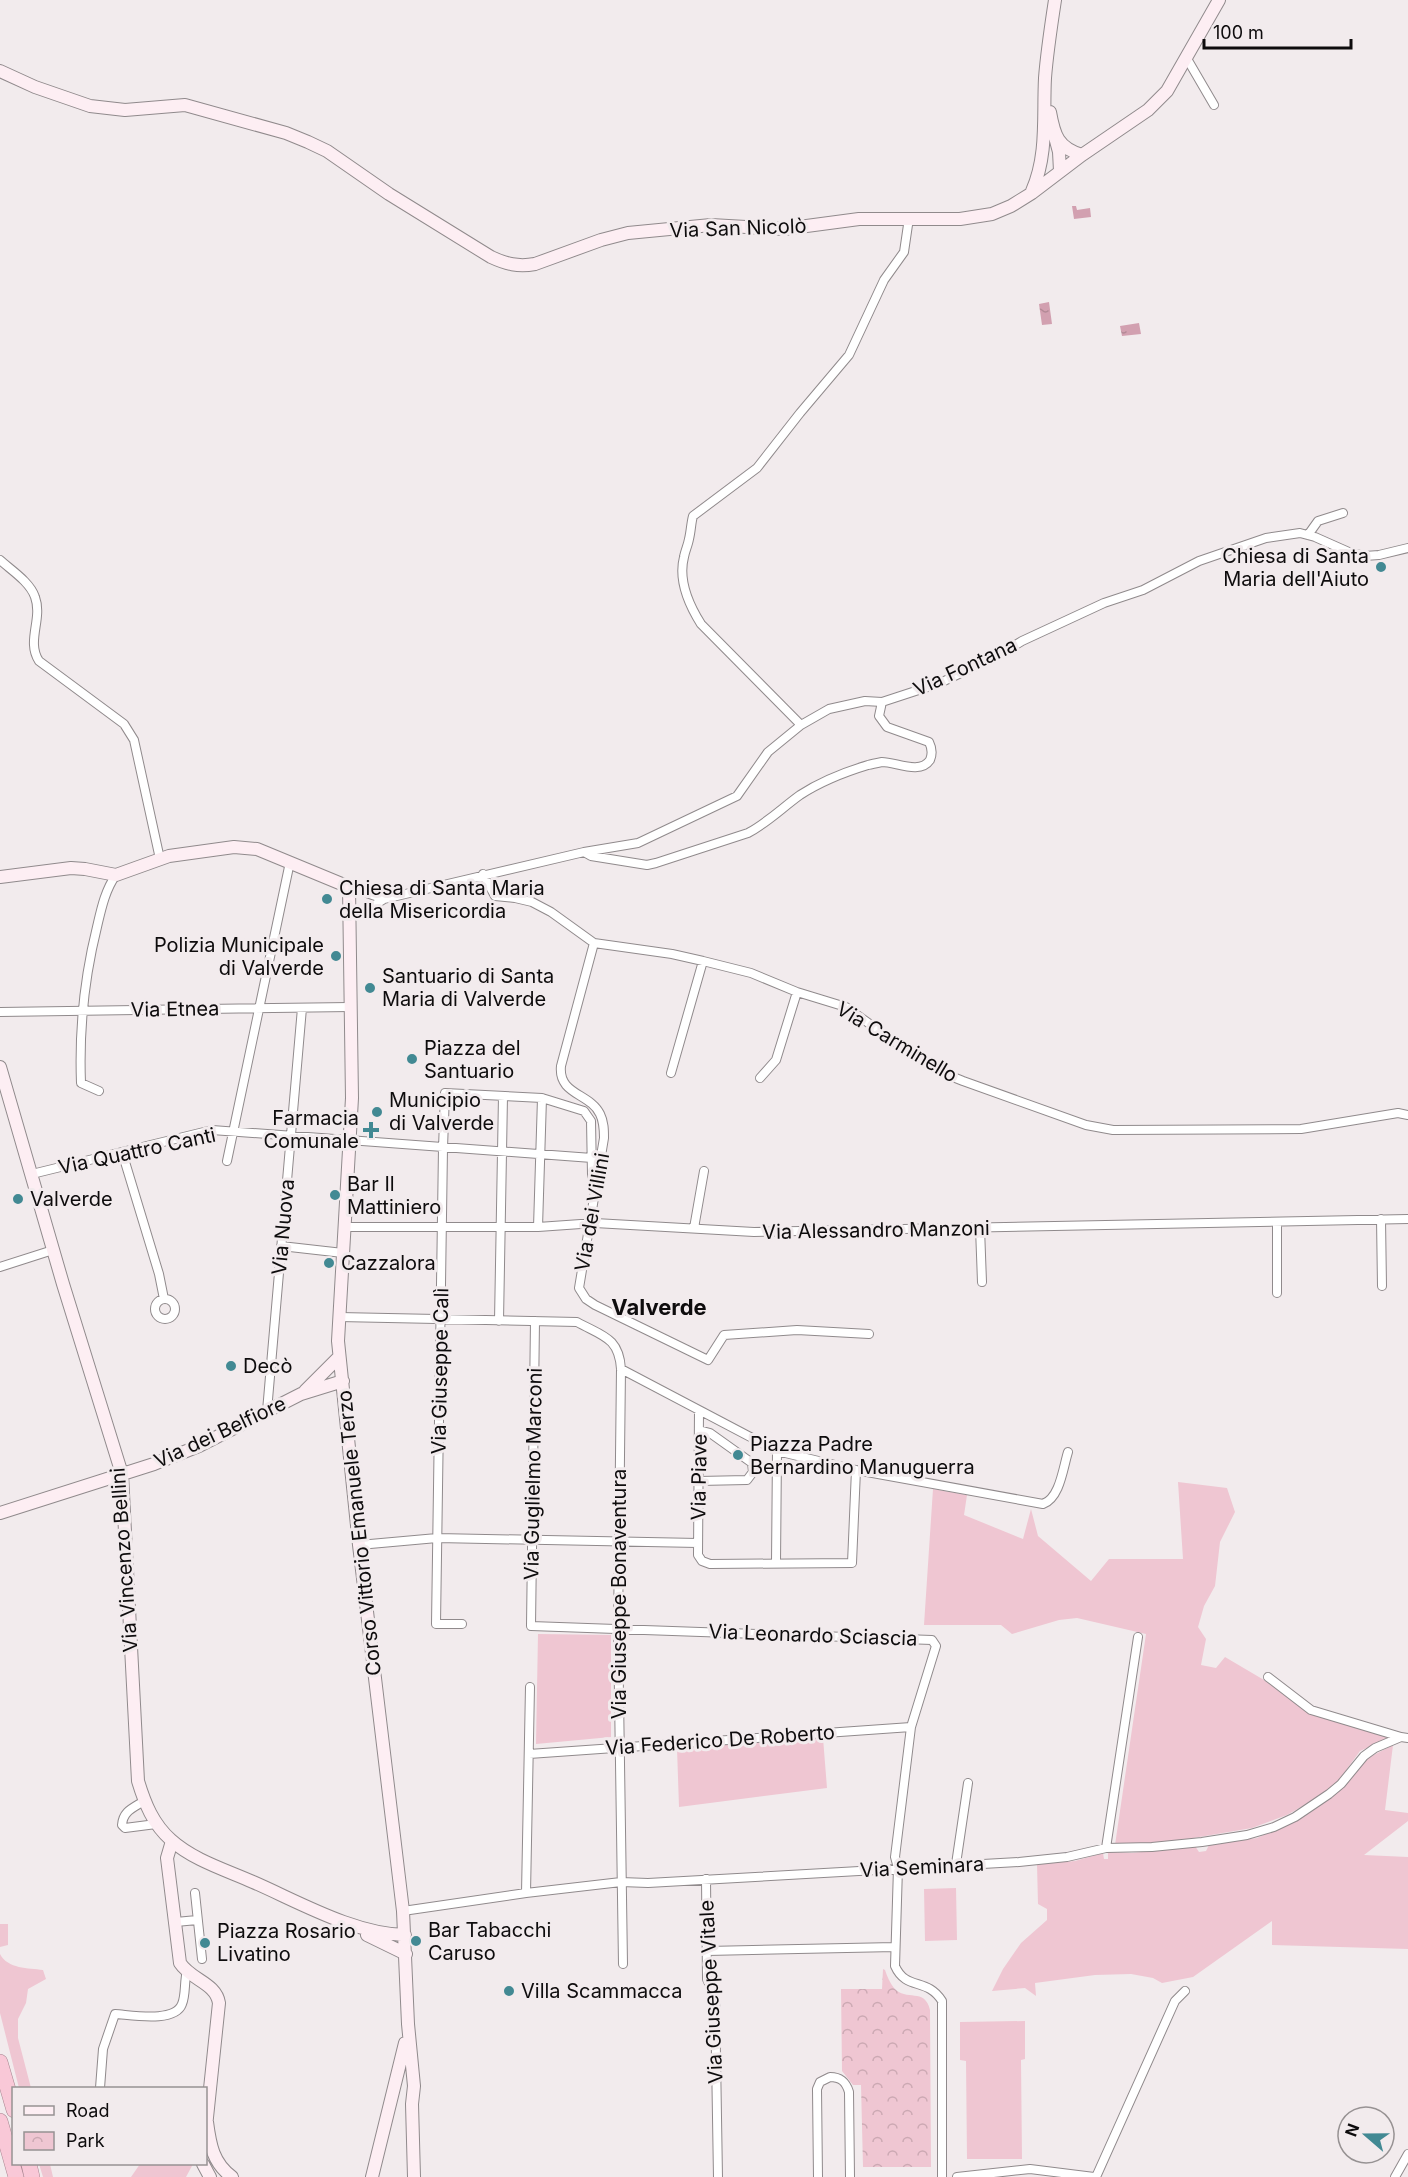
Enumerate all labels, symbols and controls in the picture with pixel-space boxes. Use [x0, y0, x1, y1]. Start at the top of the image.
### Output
scale bar [1204, 12, 1351, 50]
text: 100 m [1213, 22, 1264, 43]
street label: Via San Nicolò [669, 214, 807, 242]
place label: Chiesa di Santa Maria dell'Aiuto [1222, 544, 1369, 591]
marker: Chiesa di Santa Maria dell'Aiuto [1374, 560, 1388, 574]
street label: Via Fontana [910, 633, 1020, 701]
place label: Chiesa di Santa Maria della Misericordia [339, 876, 545, 923]
marker: Chiesa di Santa Maria della Misericordia [320, 892, 334, 906]
place label: Polizia Municipale di Valverde [154, 933, 324, 980]
marker: Polizia Municipale di Valverde [329, 949, 343, 963]
place label: Santuario di Santa Maria di Valverde [382, 964, 554, 1011]
marker: Santuario di Santa Maria di Valverde [363, 981, 377, 995]
street label: Via Etnea [130, 996, 220, 1022]
street label: Via Carminello [832, 997, 962, 1087]
place label: Piazza del Santuario [424, 1036, 521, 1083]
marker: Piazza del Santuario [405, 1052, 419, 1066]
place label: Municipio di Valverde [389, 1088, 494, 1135]
marker: Municipio di Valverde [370, 1105, 384, 1119]
place label: Farmacia Comunale [264, 1106, 359, 1153]
street label: Via Quattro Canti [56, 1123, 218, 1179]
marker: Farmacia Comunale [364, 1123, 378, 1137]
street label: Via dei Villini [570, 1151, 614, 1273]
place label: Bar Il Mattiniero [347, 1172, 441, 1219]
street label: Via Nuova [267, 1178, 299, 1276]
place label: Valverde [30, 1187, 113, 1211]
marker: Bar Il Mattiniero [328, 1188, 342, 1202]
marker: Valverde [11, 1192, 25, 1206]
street label: Via Alessandro Manzoni [762, 1216, 990, 1244]
place label: Cazzalora [341, 1251, 436, 1275]
marker: Cazzalora [322, 1256, 336, 1270]
street label: Via Giuseppe Calì [427, 1287, 453, 1455]
district label: Valverde [611, 1294, 707, 1320]
place label: Decò [243, 1354, 293, 1378]
marker: Decò [224, 1359, 238, 1373]
street label: Via Guglielmo Marconi [519, 1368, 547, 1580]
street label: Corso Vittorio Emanuele Terzo [332, 1389, 386, 1677]
street label: Via dei Belfiore [150, 1391, 290, 1473]
place label: Piazza Padre Bernardino Manuguerra [750, 1432, 975, 1479]
street label: Via Piave [686, 1434, 712, 1520]
marker: Piazza Padre Bernardino Manuguerra [731, 1448, 745, 1462]
street label: Via Vincenzo Bellini [106, 1467, 142, 1653]
street label: Via Giuseppe Bonaventura [607, 1469, 631, 1719]
street label: Via Leonardo Sciascia [708, 1619, 918, 1651]
street label: Via Federico De Roberto [604, 1720, 836, 1760]
street label: Via Seminara [859, 1852, 985, 1882]
street label: Via Giuseppe Vitale [694, 1899, 728, 2085]
place label: Bar Tabacchi Caruso [428, 1918, 551, 1965]
place label: Piazza Rosario Livatino [217, 1919, 356, 1966]
marker: Bar Tabacchi Caruso [409, 1934, 423, 1948]
marker: Piazza Rosario Livatino [198, 1936, 212, 1950]
place label: Villa Scammacca [521, 1979, 682, 2003]
marker: Villa Scammacca [502, 1984, 516, 1998]
legend [12, 2087, 207, 2165]
text: Road [66, 2100, 109, 2121]
north arrow [1336, 2105, 1396, 2165]
text: N [1340, 2121, 1363, 2139]
text: Park [66, 2130, 105, 2151]

